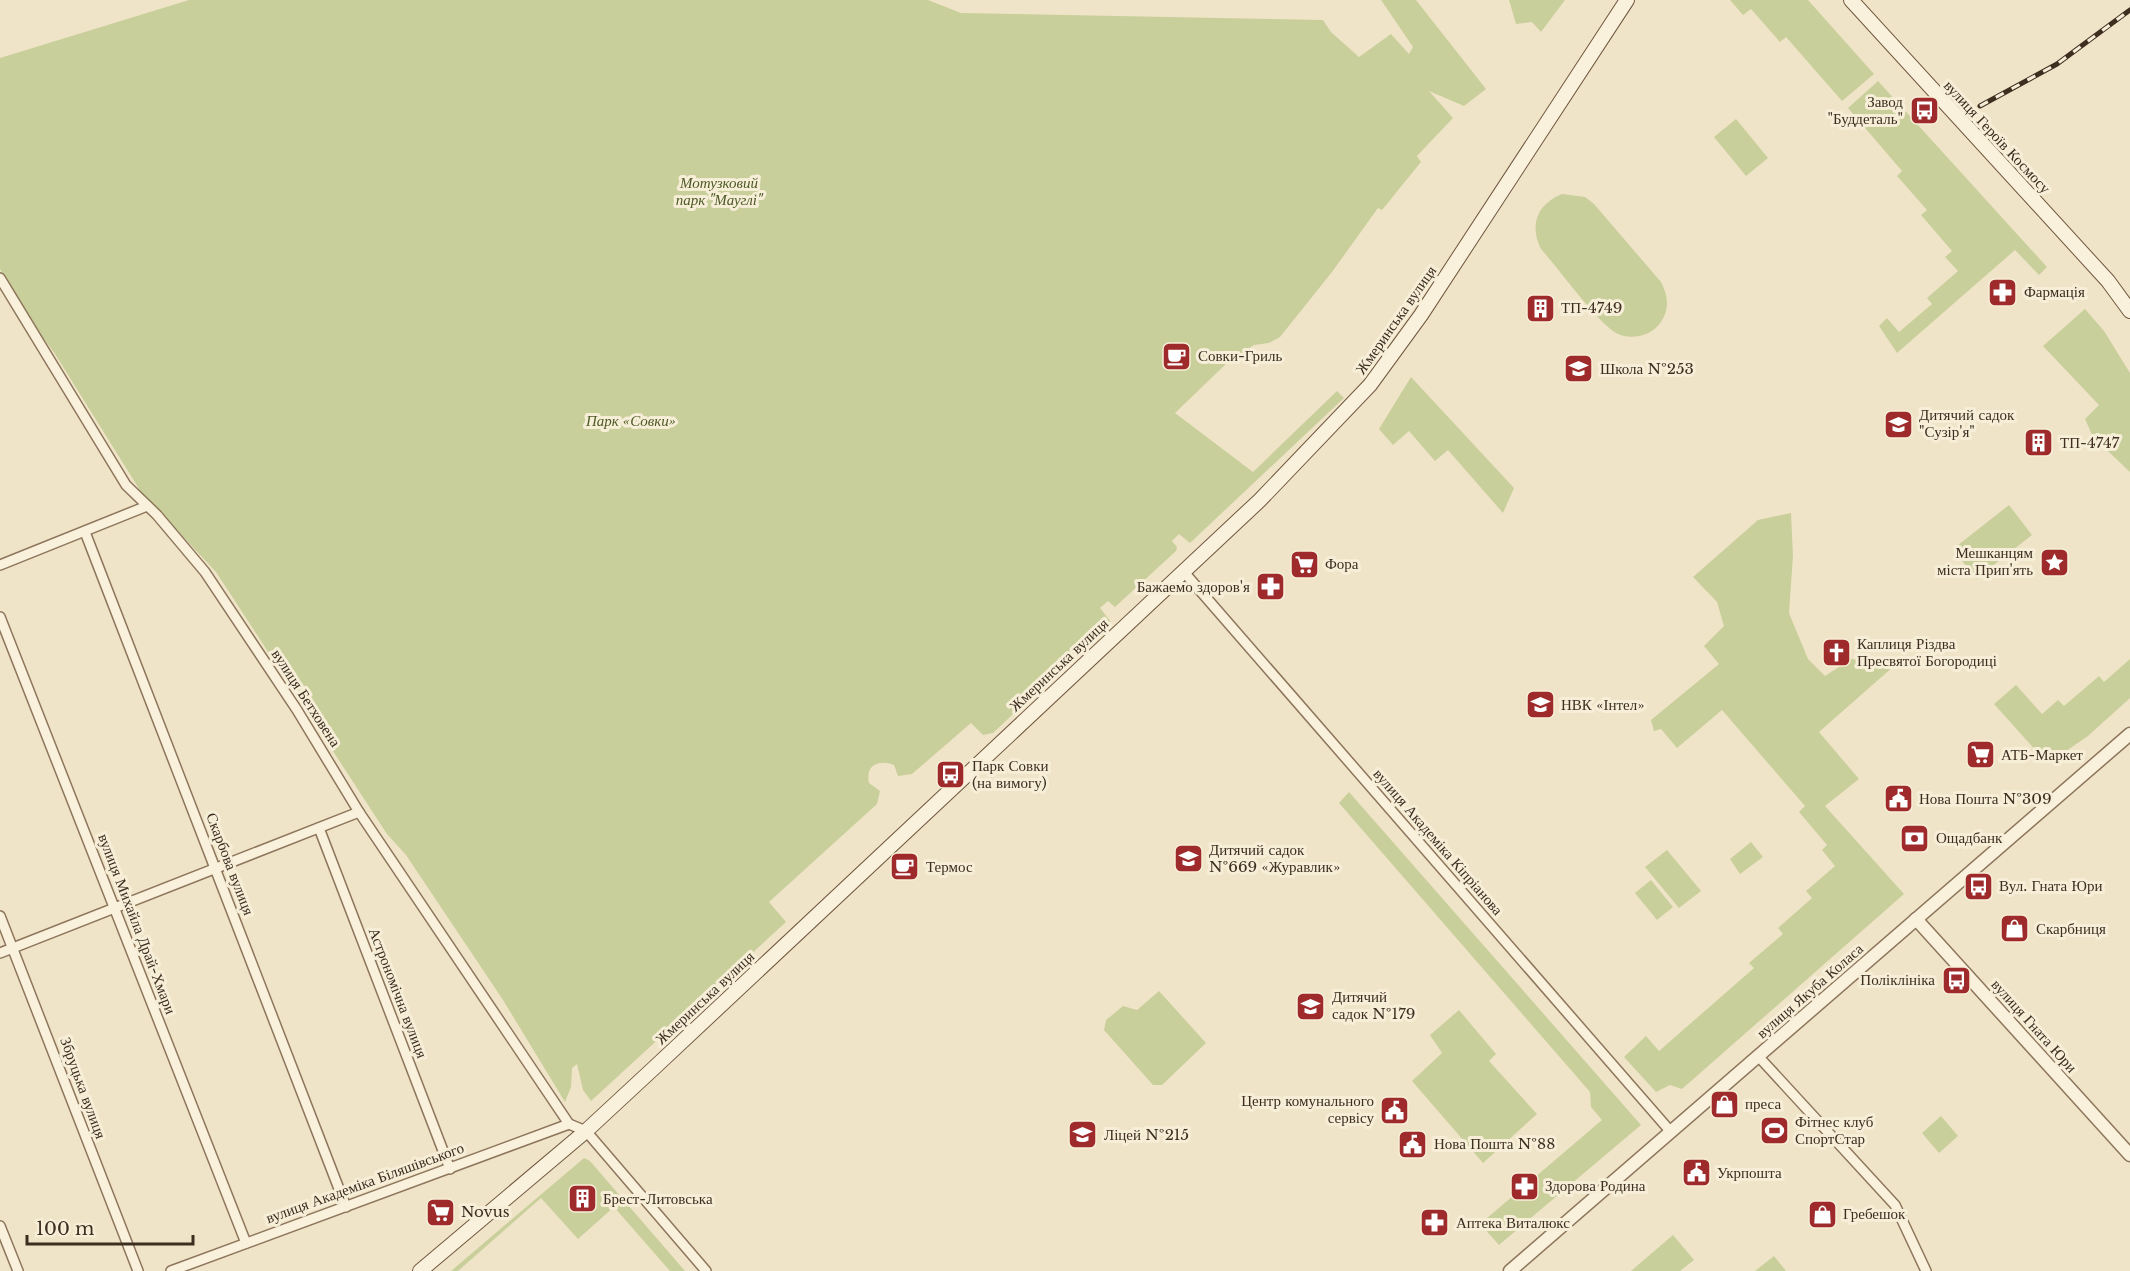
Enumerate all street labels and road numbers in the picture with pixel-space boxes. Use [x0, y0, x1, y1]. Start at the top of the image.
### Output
street label: вулиця Героїв Космосу [1940, 76, 2055, 198]
street label: Жмеринська вулиця [1351, 262, 1440, 378]
street label: Жмеринська вулиця [1005, 614, 1112, 715]
street label: вулиця Бетховена [268, 645, 345, 750]
street label: вулиця Академіка Кіпріанова [1369, 764, 1508, 919]
street label: Скарбова вулиця [202, 810, 259, 918]
street label: вулиця Михайла Драй-Хмари [94, 831, 181, 1017]
street label: Астрономічна вулиця [365, 925, 432, 1061]
street label: вулиця Якуба Коласа [1752, 939, 1867, 1042]
street label: Жмеринська вулиця [651, 947, 758, 1048]
street label: вулиця Гната Юри [1987, 975, 2081, 1076]
street label: Збруцька вулиця [56, 1034, 111, 1141]
street label: вулиця Академіка Біляшівського [263, 1138, 466, 1227]

